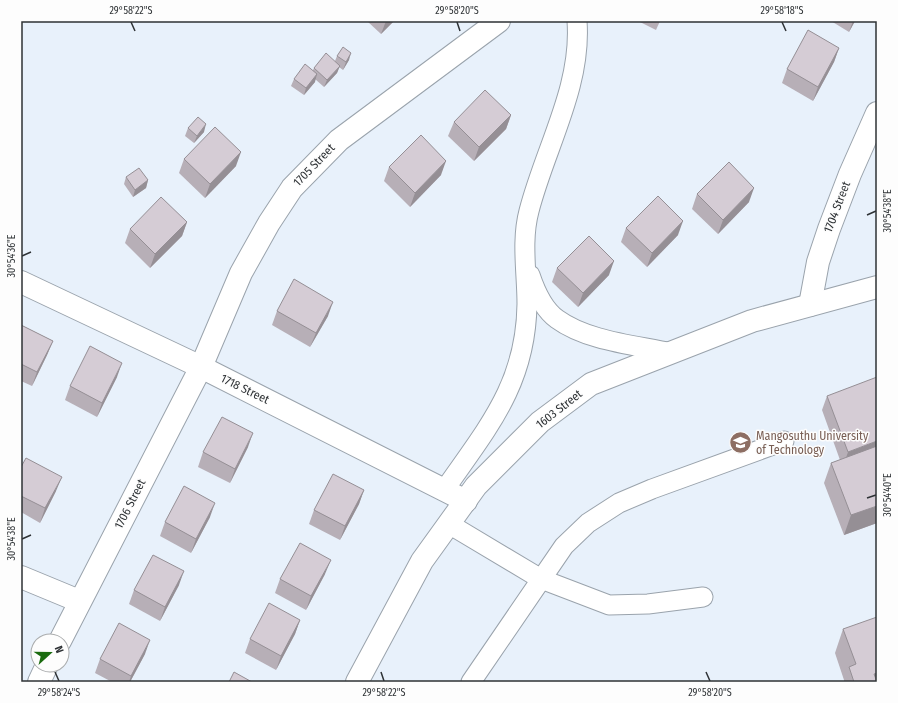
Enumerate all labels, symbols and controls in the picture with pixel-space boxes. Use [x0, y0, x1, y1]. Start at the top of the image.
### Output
text: 29°58'22"S [110, 5, 152, 17]
text: 29°58'20"S [435, 5, 479, 17]
text: 29°58'18"S [761, 5, 803, 17]
street label: 1705 Street [290, 141, 338, 189]
street label: 1704 Street [821, 179, 853, 235]
text: 30°54'38"E [882, 189, 894, 233]
text: 30°54'36"E [6, 234, 18, 278]
street label: 1718 Street [218, 371, 272, 407]
street label: 1603 Street [533, 387, 585, 431]
place label: Mangosuthu University of Technology [756, 429, 869, 457]
school or university icon: Mangosuthu University of Technology [728, 430, 754, 456]
text: 30°54'40"E [882, 473, 894, 517]
street label: 1706 Street [112, 477, 149, 531]
text: 30°54'38"E [6, 517, 18, 561]
north arrow [30, 633, 70, 673]
text: N [52, 644, 66, 655]
text: 29°58'24"S [38, 687, 80, 699]
text: 29°58'22"S [363, 687, 405, 699]
text: 29°58'20"S [688, 687, 732, 699]

